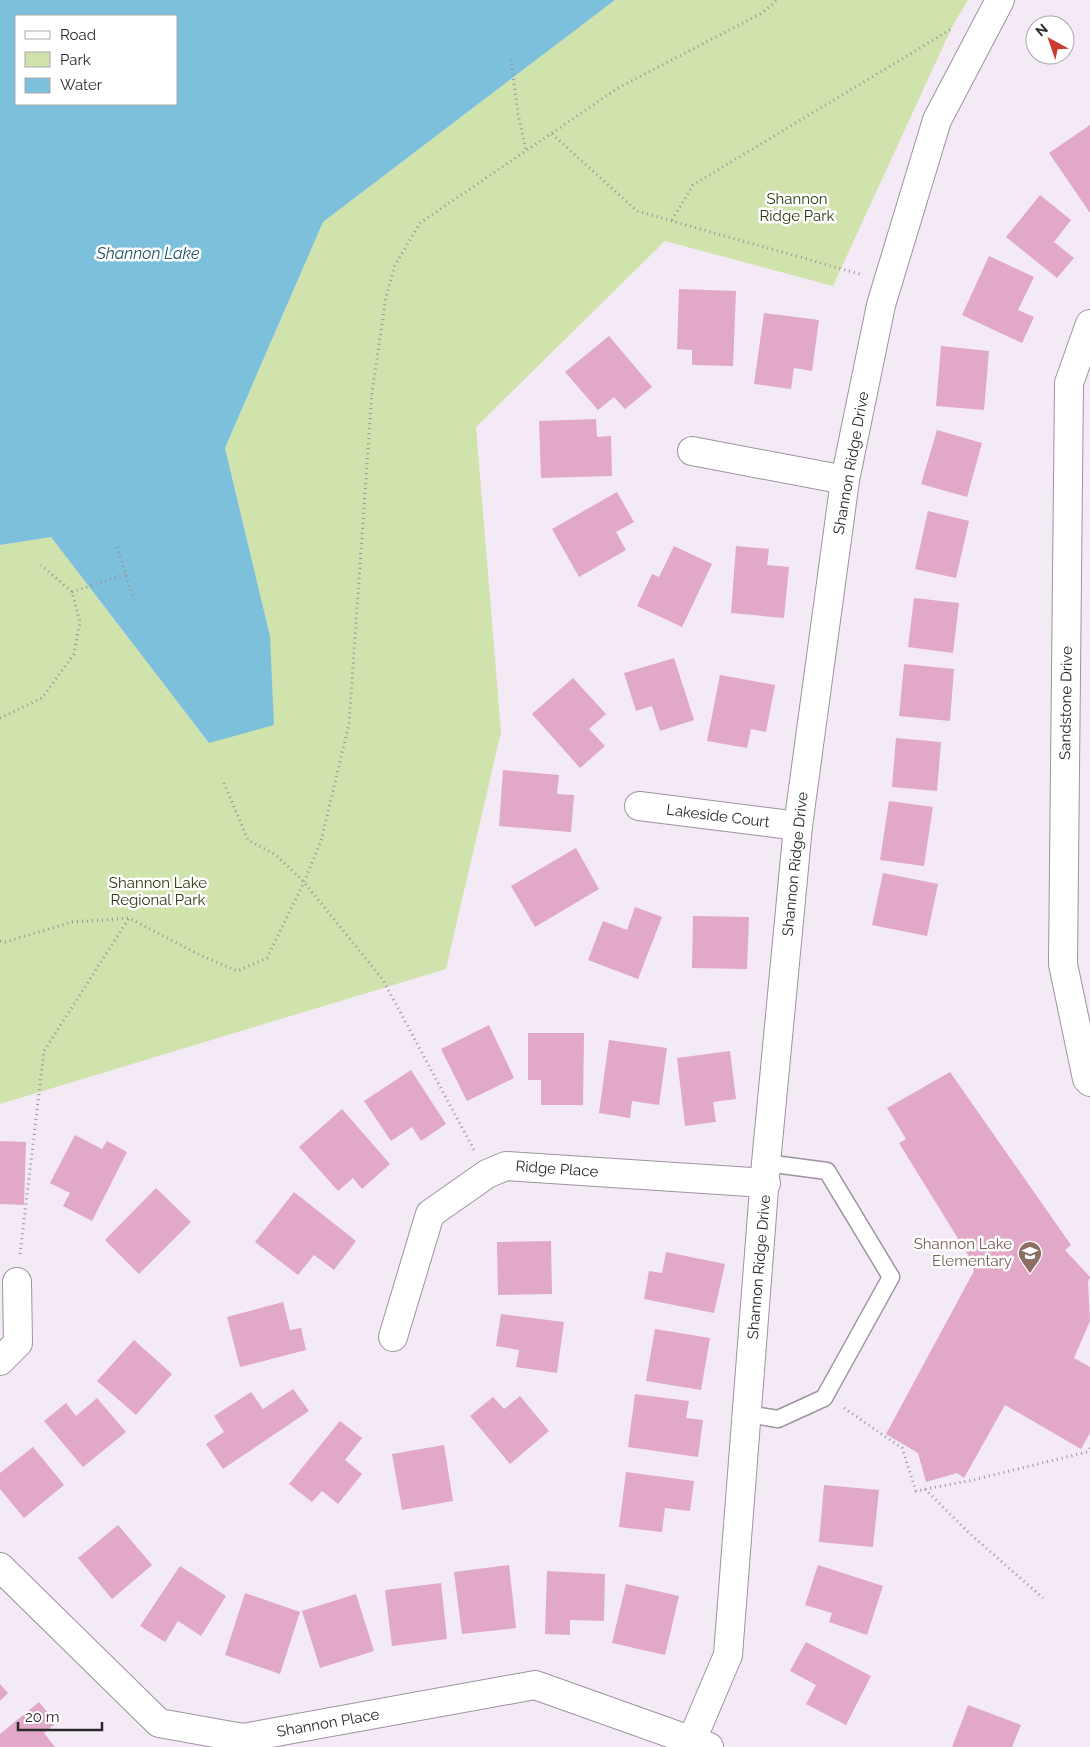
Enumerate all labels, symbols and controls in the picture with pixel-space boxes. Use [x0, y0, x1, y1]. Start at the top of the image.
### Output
legend [15, 15, 178, 105]
north arrow [1025, 15, 1075, 65]
text: N [1032, 20, 1051, 40]
text: Road [60, 26, 96, 44]
text: Park [60, 51, 91, 69]
text: Water [60, 76, 103, 94]
park label: Shannon Ridge Park [760, 190, 834, 225]
water label: Shannon Lake [95, 244, 200, 263]
street label: Shannon Ridge Drive [830, 390, 872, 536]
street label: Sandstone Drive [1056, 646, 1076, 760]
street label: Shannon Ridge Drive [778, 791, 812, 937]
street label: Lakeside Court [665, 801, 771, 831]
park label: Shannon Lake Regional Park [109, 874, 207, 909]
street label: Ridge Place [515, 1157, 599, 1181]
street label: Shannon Ridge Drive [744, 1194, 774, 1340]
place label: Shannon Lake Elementary [914, 1235, 1012, 1270]
school or university icon: Shannon Lake Elementary [1017, 1240, 1043, 1274]
scale bar [18, 1700, 101, 1732]
street label: Shannon Place [275, 1705, 381, 1741]
text: 20 m [25, 1708, 60, 1726]

